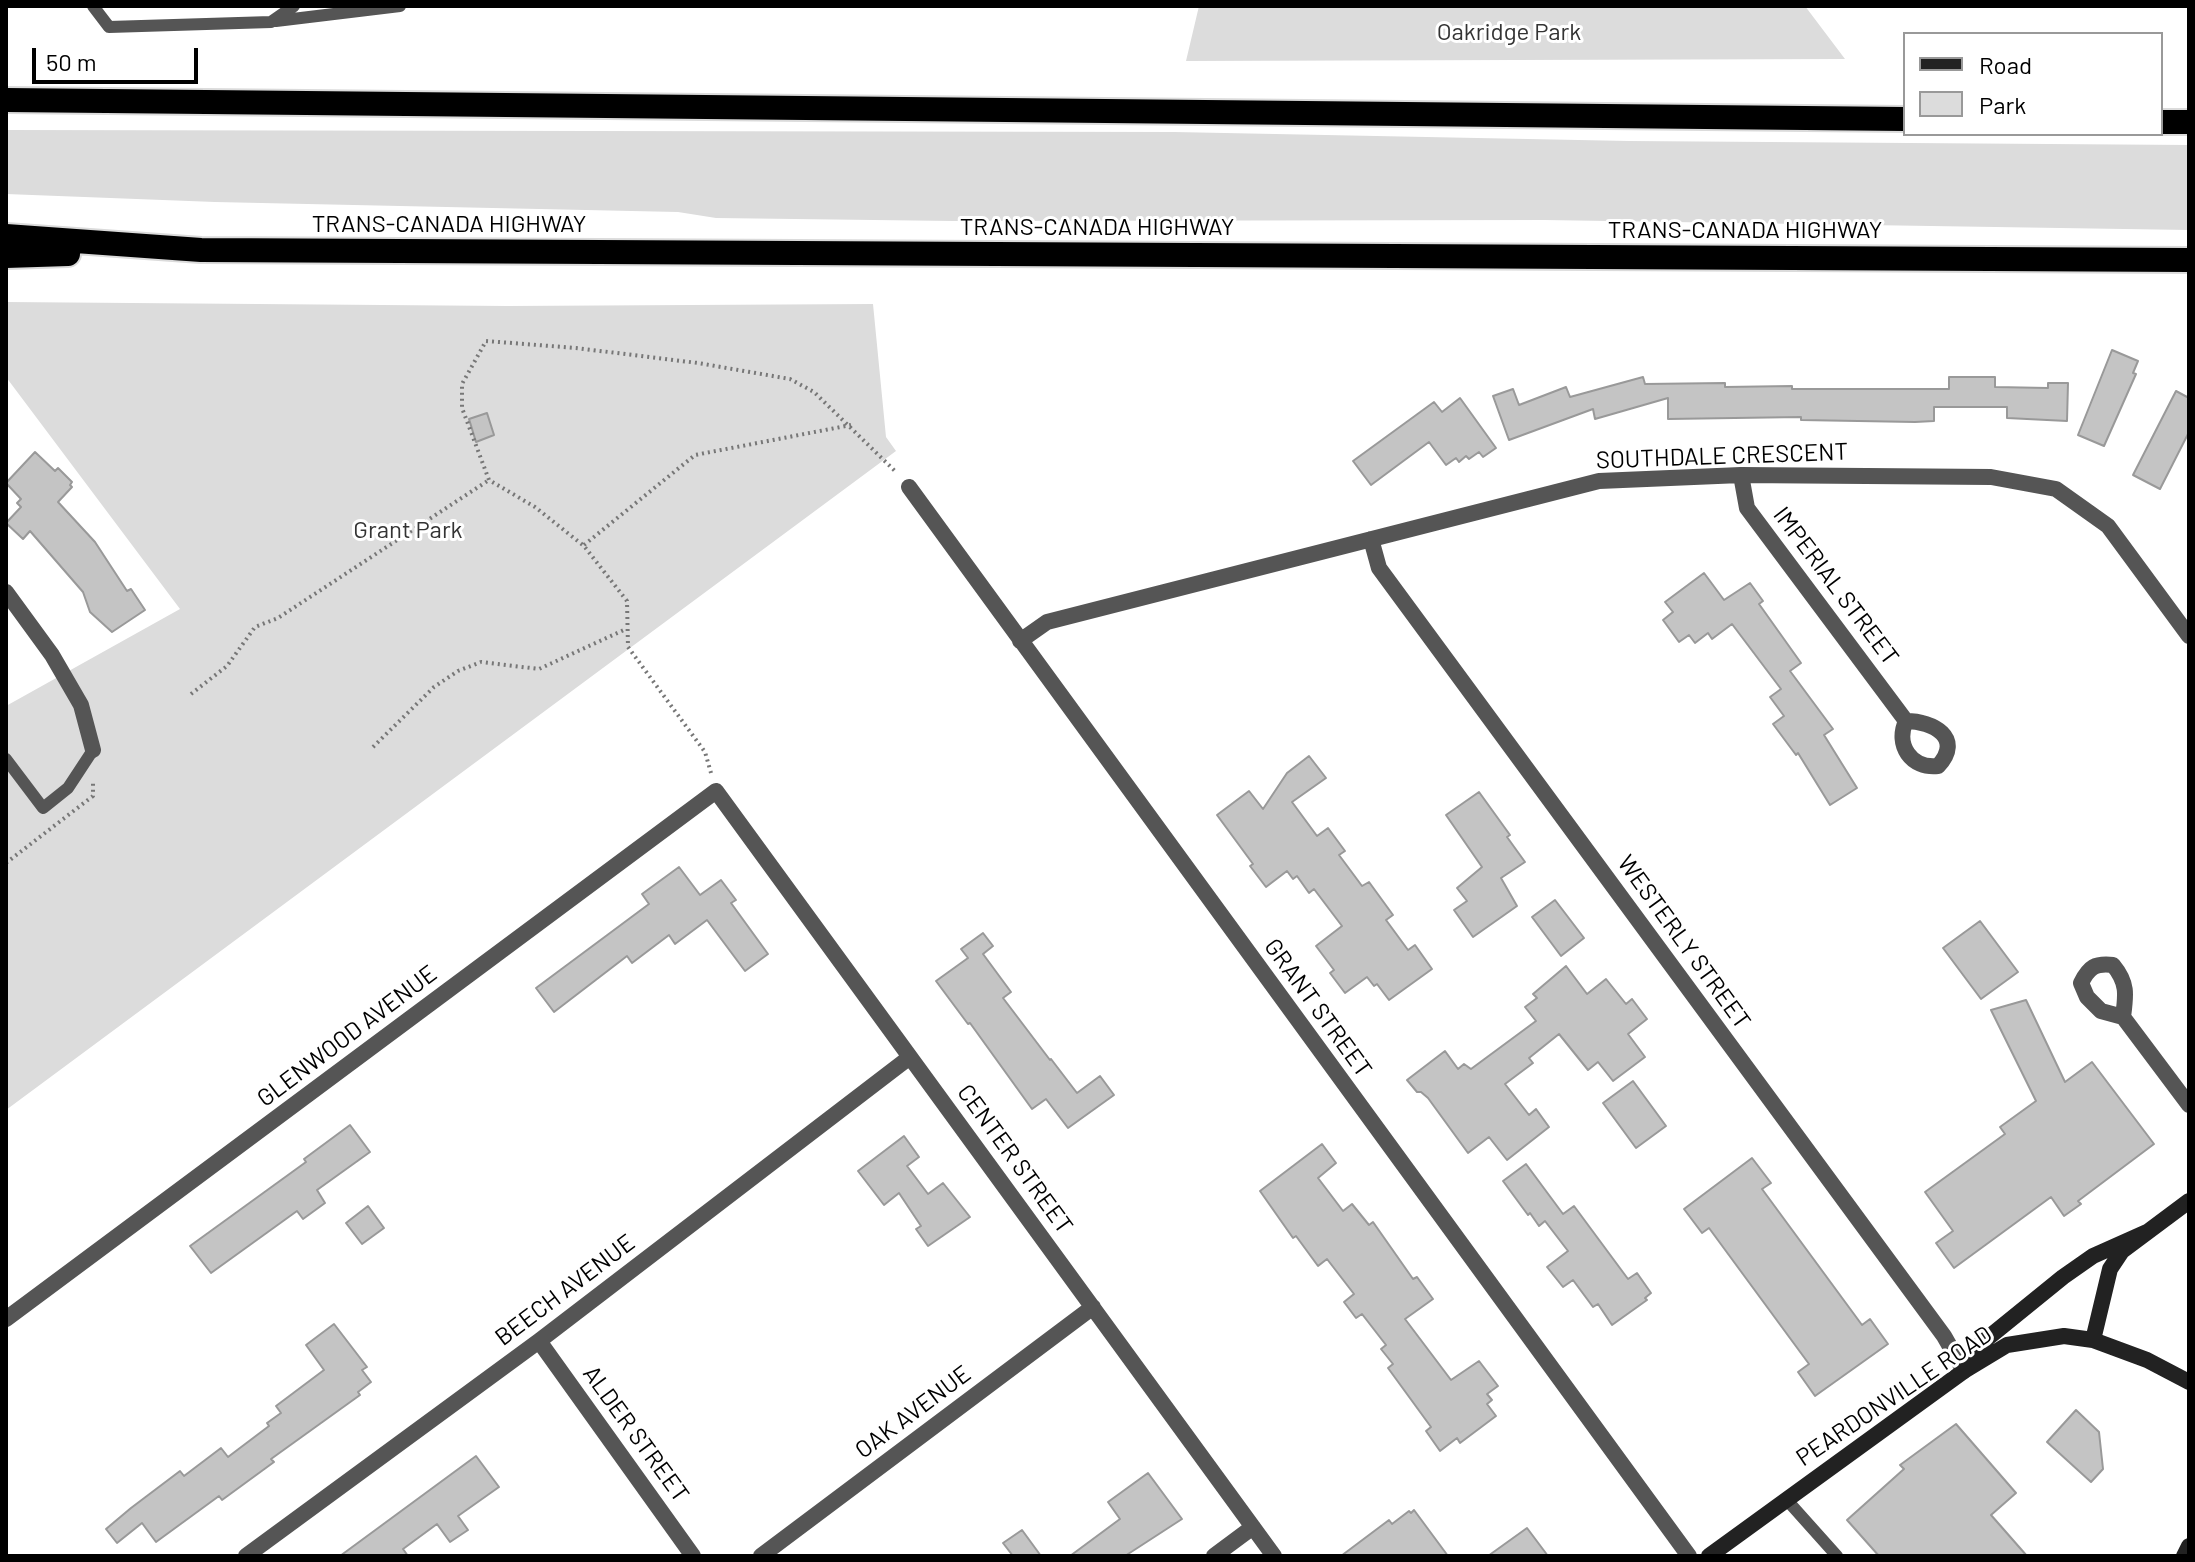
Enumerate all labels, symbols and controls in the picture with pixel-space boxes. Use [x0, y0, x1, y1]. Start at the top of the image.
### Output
park label: Oakridge Park [1437, 18, 1581, 46]
scale bar [36, 32, 202, 82]
legend [1903, 32, 2163, 136]
text: 50 m [46, 47, 97, 76]
text: Road [1979, 50, 2032, 79]
text: Park [1979, 90, 2026, 119]
street label: TRANS-CANADA HIGHWAY [312, 210, 586, 238]
street label: TRANS-CANADA HIGHWAY [960, 213, 1234, 241]
street label: TRANS-CANADA HIGHWAY [1608, 216, 1882, 244]
street label: SOUTHDALE CRESCENT [1595, 437, 1849, 475]
street label: IMPERIAL STREET [1767, 501, 1905, 671]
park label: Grant Park [353, 516, 463, 544]
street label: WESTERLY STREET [1611, 850, 1757, 1034]
street label: GRANT STREET [1258, 933, 1378, 1083]
street label: GLENWOOD AVENUE [252, 959, 442, 1113]
street label: CENTER STREET [951, 1079, 1079, 1239]
street label: BEECH AVENUE [490, 1228, 640, 1352]
street label: PEARDONVILLE ROAD [1791, 1320, 1997, 1472]
street label: OAK AVENUE [850, 1359, 976, 1465]
street label: ALDER STREET [577, 1360, 695, 1508]

